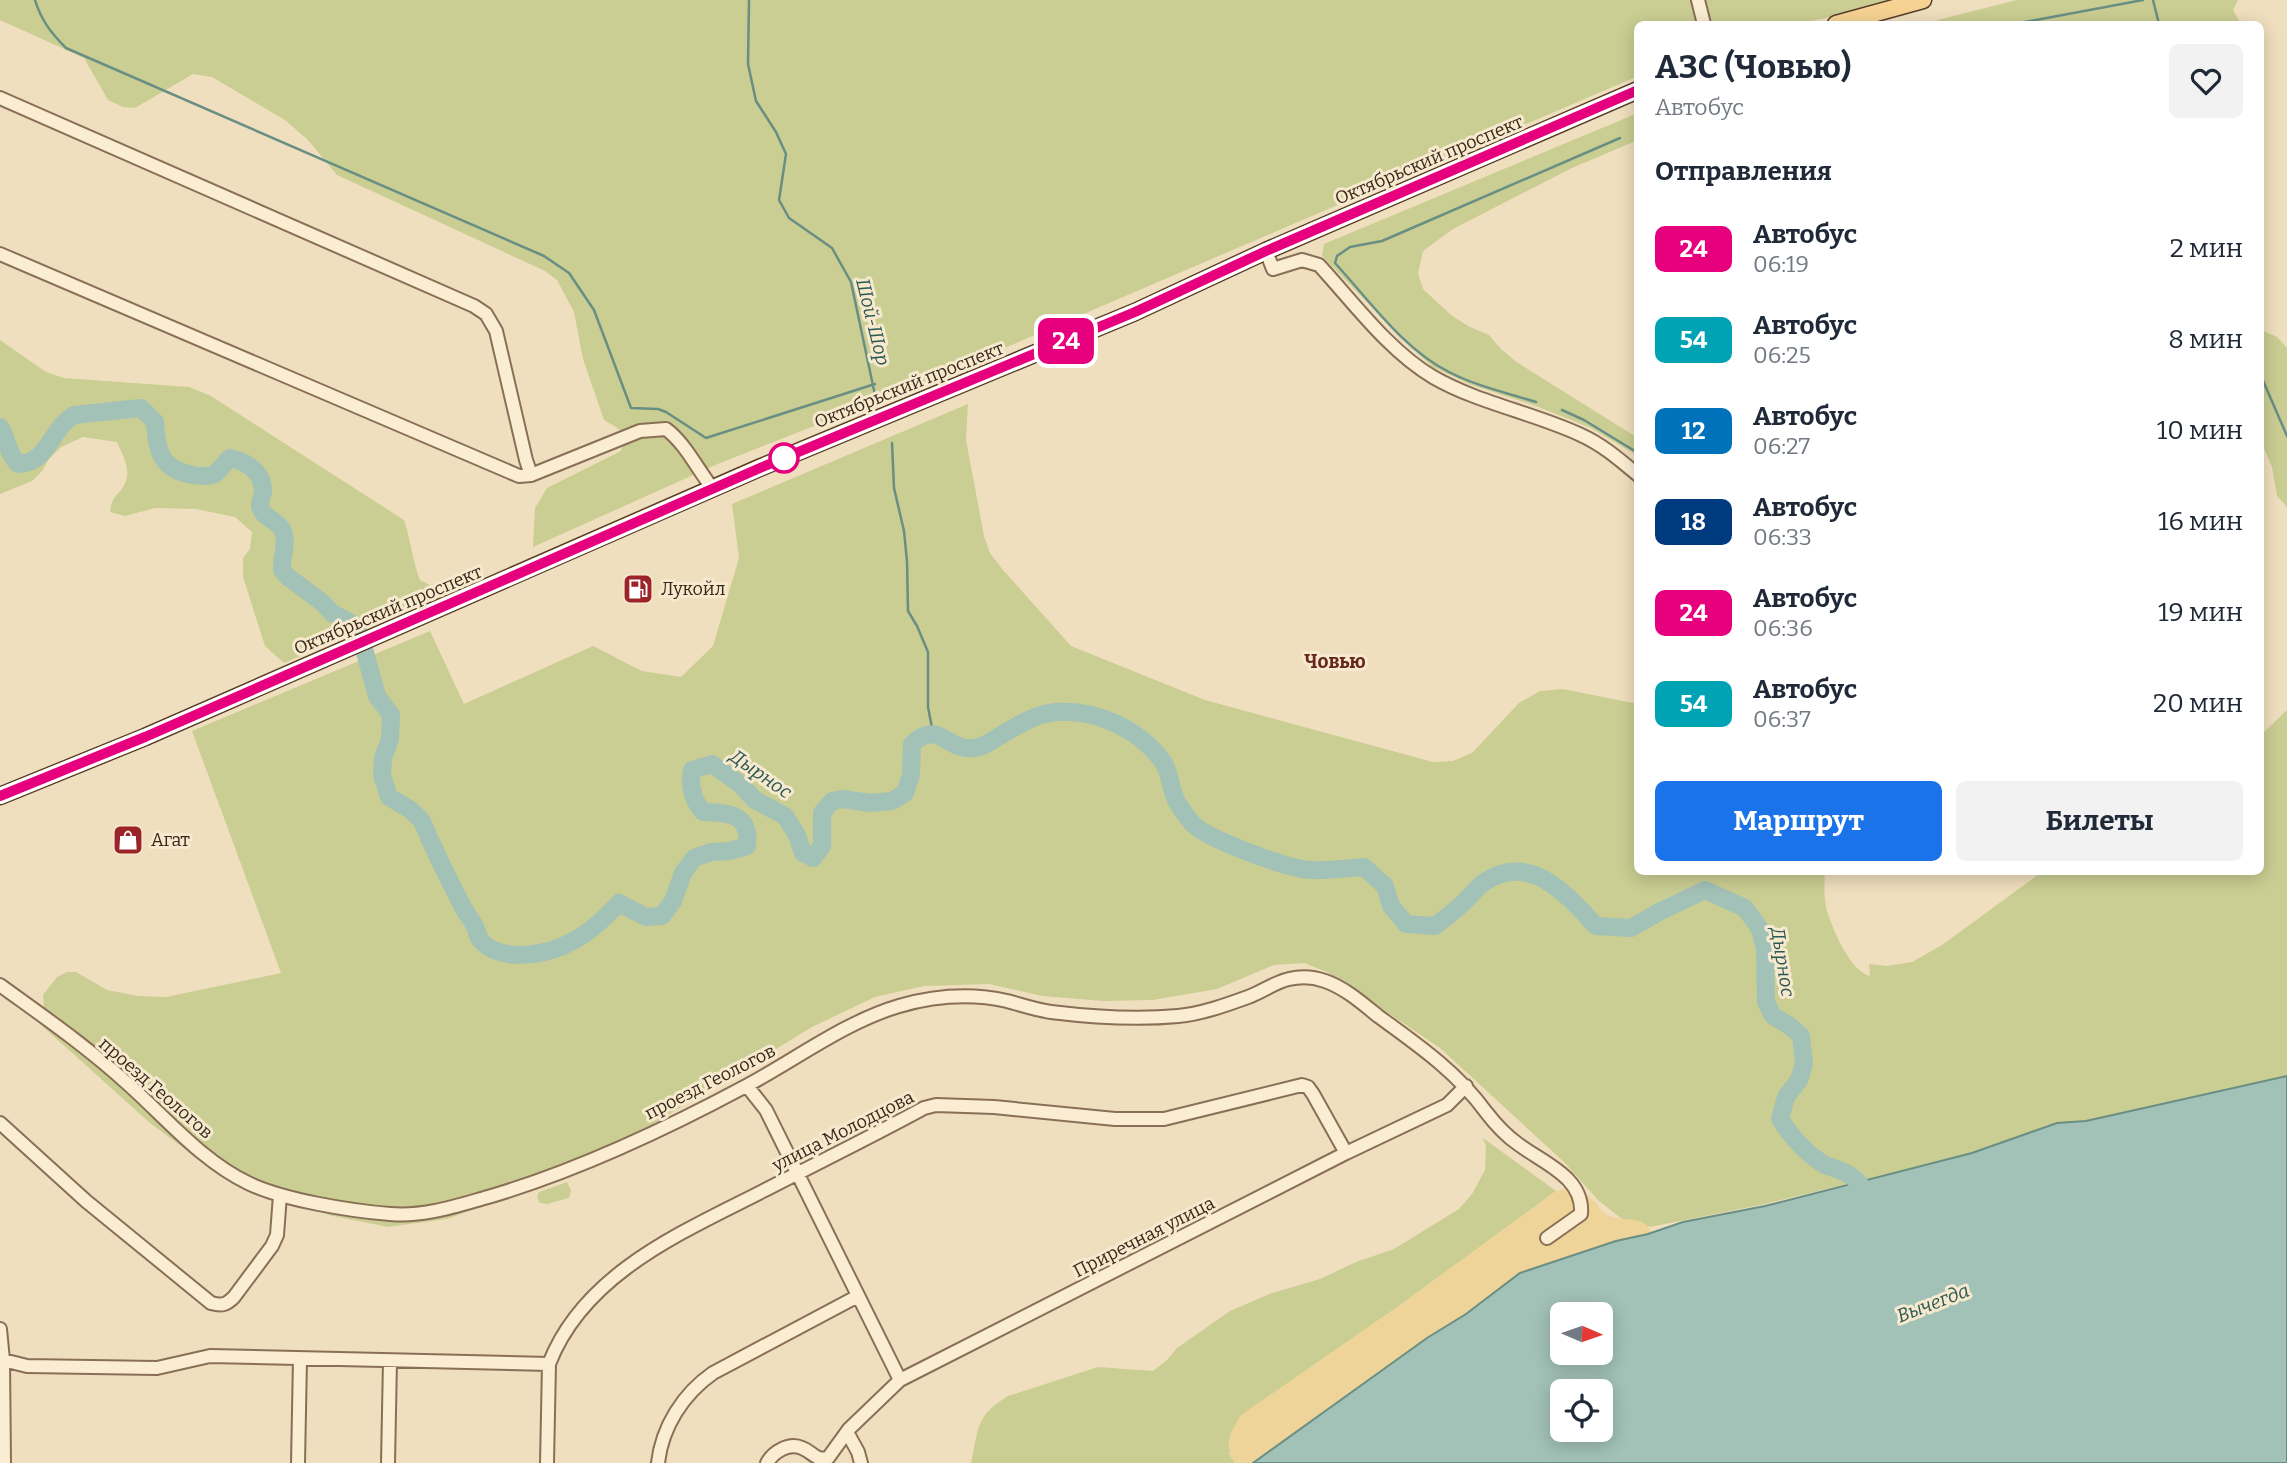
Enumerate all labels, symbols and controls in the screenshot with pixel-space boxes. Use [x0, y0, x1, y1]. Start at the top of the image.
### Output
button: heart [2169, 44, 2243, 118]
text: АЗС (Човью) [1655, 47, 1851, 87]
text: Автобус [1655, 93, 1744, 121]
street label: Октябрьский проспект [1332, 110, 1526, 210]
text: Отправления [1655, 156, 1832, 187]
text: Автобус [1753, 219, 1857, 250]
text: 2 мин [2170, 233, 2243, 264]
text: 24 [1679, 235, 1708, 263]
text: 06:19 [1753, 250, 1809, 278]
water label: Шой-Шор [851, 276, 895, 368]
text: Автобус [1753, 310, 1857, 341]
line badge: 24 [1034, 318, 1098, 364]
text: 8 мин [2168, 324, 2243, 355]
text: 54 [1680, 326, 1707, 354]
text: 24 [1052, 327, 1080, 355]
street label: Октябрьский проспект [811, 337, 1007, 433]
text: 06:25 [1753, 341, 1811, 369]
text: Автобус [1753, 401, 1857, 432]
text: 10 мин [2157, 415, 2243, 446]
text: 12 [1682, 417, 1705, 445]
text: 06:27 [1753, 432, 1810, 460]
unlabelled marker [769, 443, 799, 473]
text: Автобус [1753, 492, 1857, 523]
text: 16 мин [2158, 506, 2243, 537]
text: 18 [1681, 508, 1706, 536]
text: 06:33 [1753, 523, 1812, 551]
street label: Октябрьский проспект [291, 560, 485, 660]
fuel station icon: Лукойл [621, 572, 655, 606]
place label: Лукойл [661, 578, 726, 600]
text: Автобус [1753, 583, 1857, 614]
text: 19 мин [2158, 597, 2243, 628]
text: 24 [1679, 599, 1708, 627]
text: 06:36 [1753, 614, 1813, 642]
district label: Човью [1304, 650, 1366, 673]
text: Автобус [1753, 674, 1857, 705]
text: 20 мин [2153, 688, 2243, 719]
text: 54 [1680, 690, 1707, 718]
text: 06:37 [1753, 705, 1811, 733]
water label: Дырнос [724, 743, 796, 803]
button: Маршрут [1655, 781, 1942, 861]
button: Билеты [1956, 781, 2243, 861]
shop icon: Агат [111, 823, 145, 857]
place label: Агат [151, 829, 190, 851]
water label: Дырнос [1766, 924, 1800, 998]
street label: проезд Геологов [95, 1033, 217, 1143]
street label: проезд Геологов [641, 1040, 779, 1124]
street label: улица Молодцова [768, 1086, 918, 1177]
street label: Приречная улица [1070, 1192, 1218, 1282]
water label: Вычегда [1894, 1279, 1972, 1327]
north arrow [1550, 1302, 1614, 1365]
map controls [1550, 1302, 1613, 1442]
button: locate [1550, 1379, 1613, 1442]

